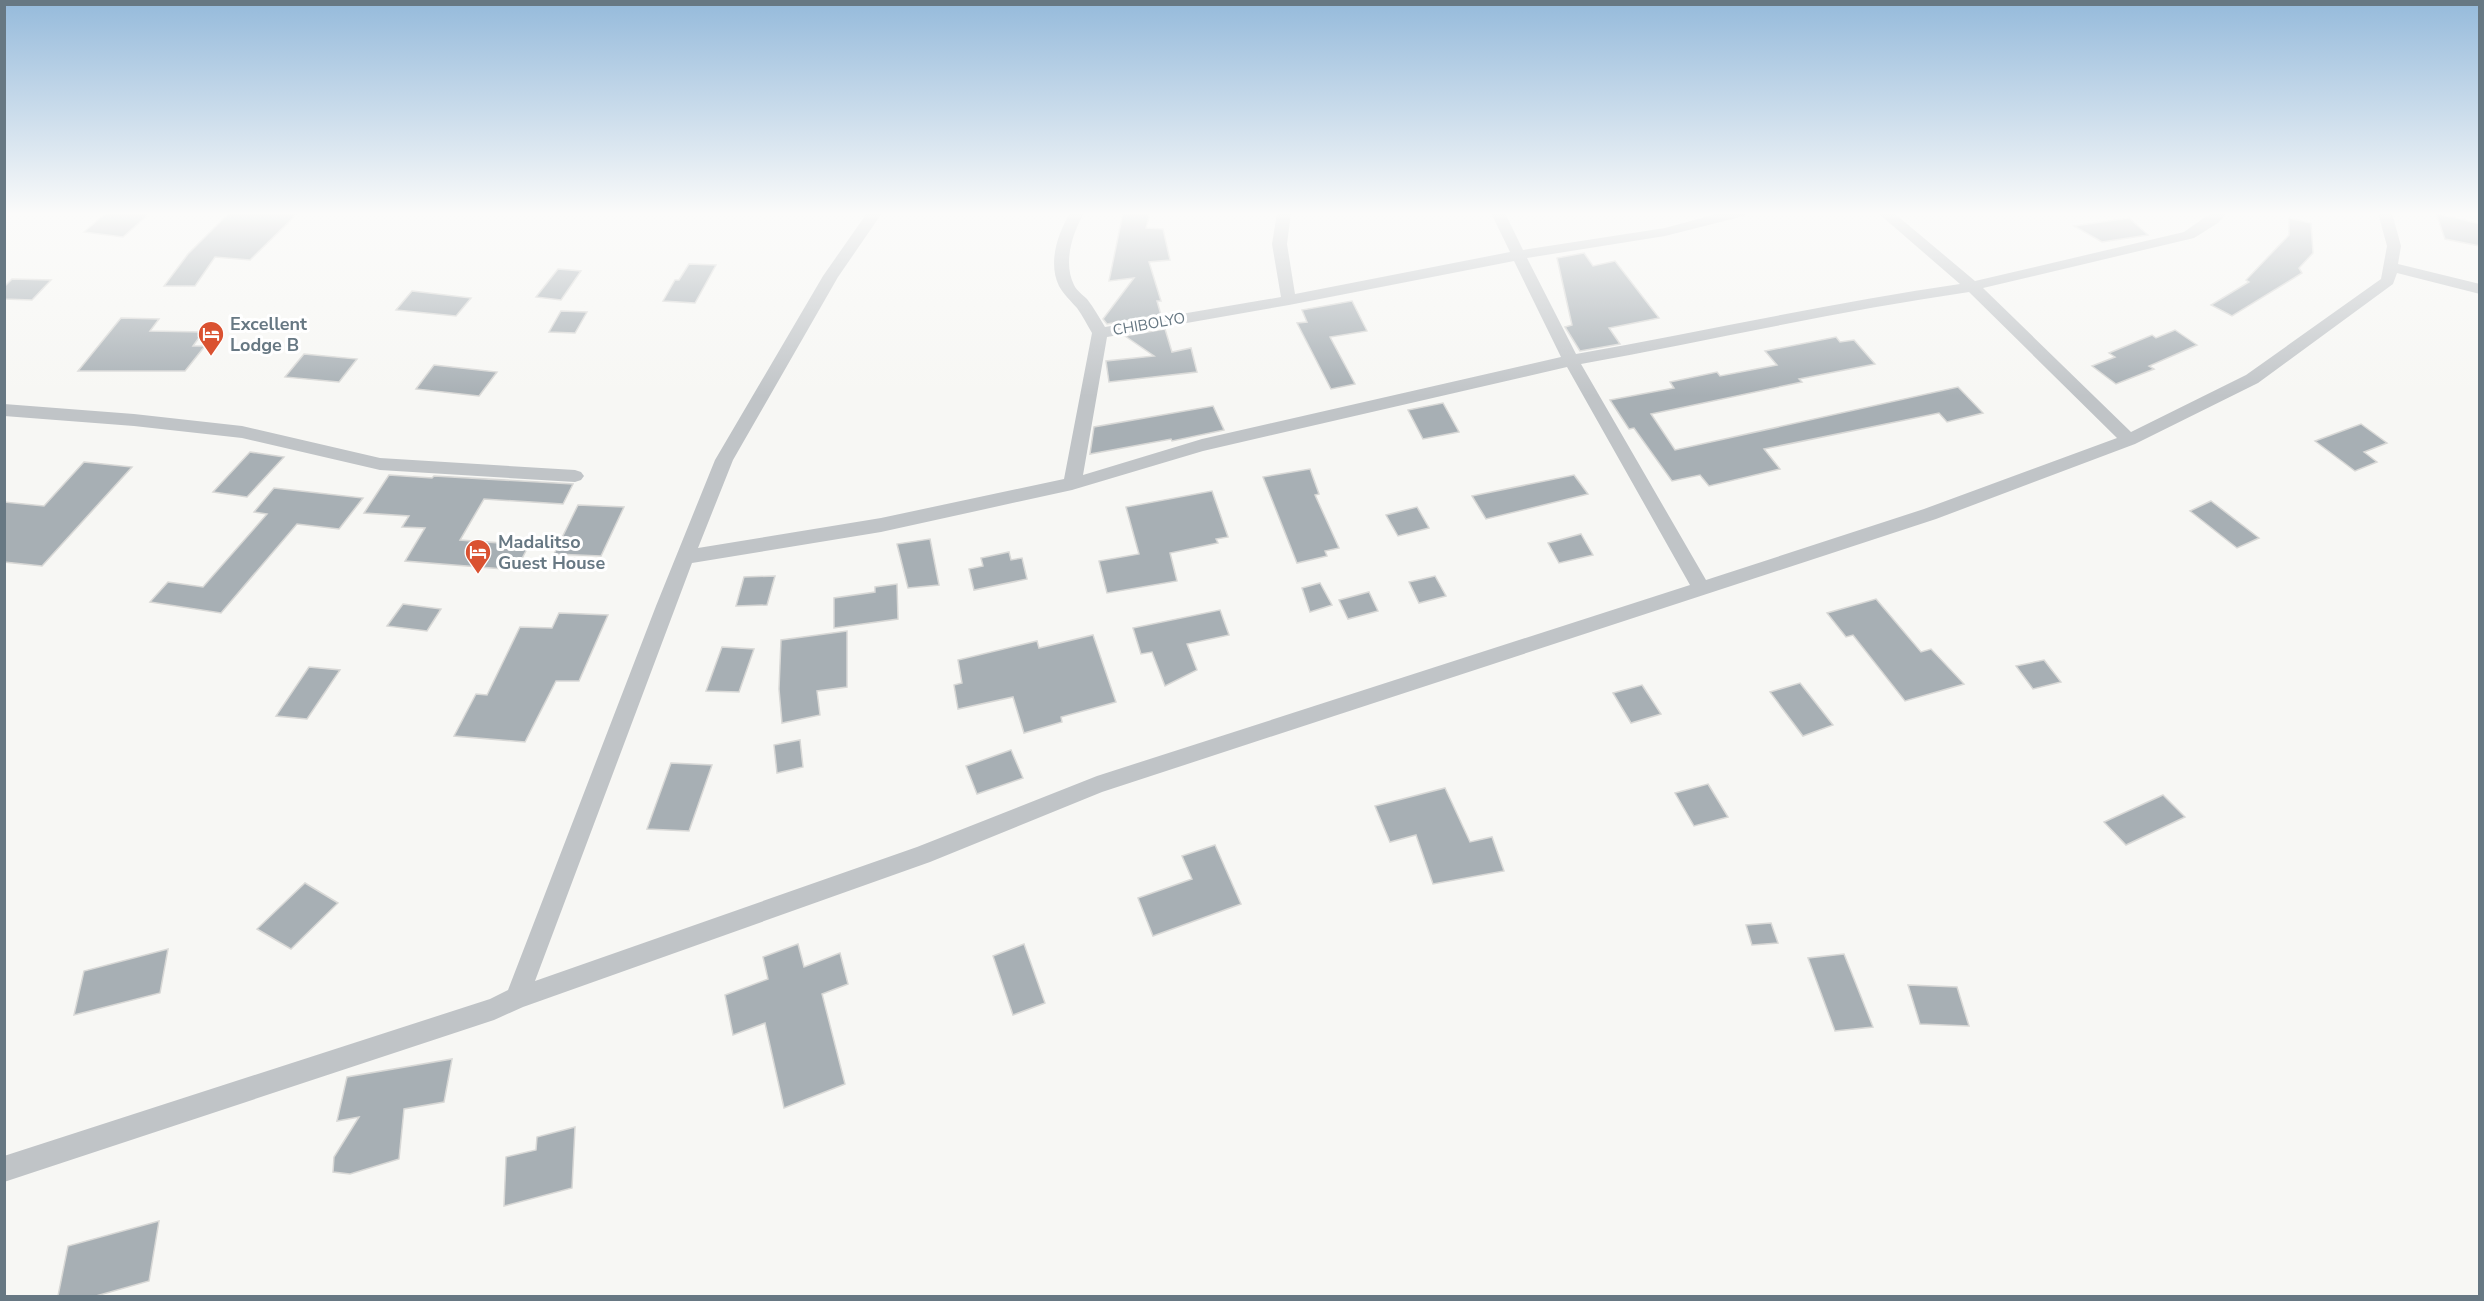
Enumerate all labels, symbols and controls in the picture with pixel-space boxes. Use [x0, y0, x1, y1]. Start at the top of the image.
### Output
street label: CHIBOLYO [1111, 308, 1187, 340]
place label: Excellent Lodge B [230, 312, 307, 357]
hotel icon: Excellent Lodge B [196, 319, 226, 357]
place label: Madalitso Guest House [498, 530, 605, 575]
hotel icon: Madalitso Guest House [463, 537, 493, 575]

